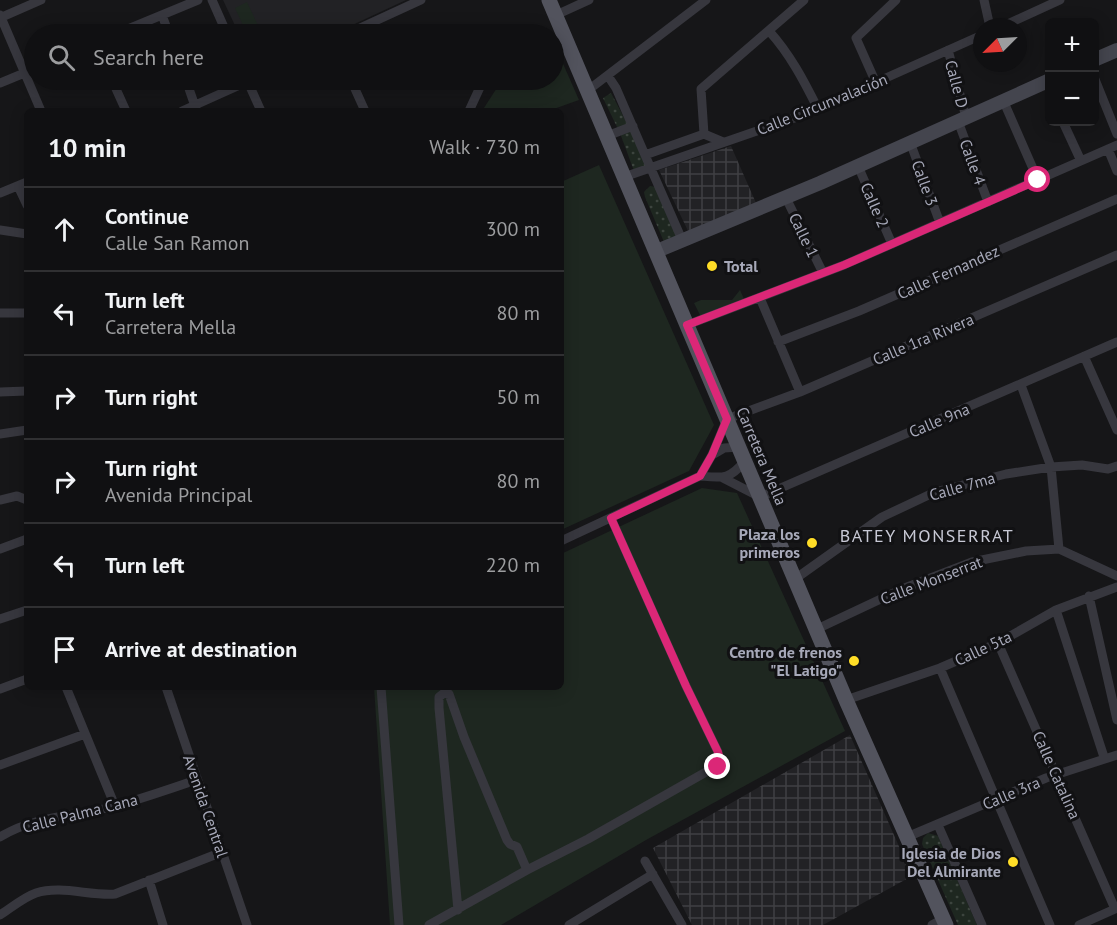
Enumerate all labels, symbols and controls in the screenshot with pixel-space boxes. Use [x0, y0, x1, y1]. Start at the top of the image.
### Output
north arrow [973, 18, 1027, 72]
map controls [1045, 18, 1099, 126]
button: + [1045, 18, 1099, 72]
search box [24, 24, 564, 90]
icon: search [45, 41, 78, 74]
text: Search here [93, 43, 204, 71]
street label: Calle D [941, 58, 973, 110]
street label: Calle Circunvalación [754, 69, 890, 139]
button: − [1045, 72, 1099, 126]
text: 10 min [48, 131, 126, 164]
text: Walk · 730 m [429, 134, 540, 160]
street label: Calle 4 [956, 136, 991, 188]
street label: Calle 3 [908, 157, 942, 209]
route start [1024, 166, 1050, 192]
street label: Calle 2 [856, 179, 894, 231]
text: Continue [105, 202, 189, 230]
street label: Calle 1 [785, 209, 823, 261]
icon: ahead [48, 213, 81, 246]
text: 300 m [486, 216, 540, 242]
text: Calle San Ramon [105, 230, 250, 256]
street label: Calle Fernandez [894, 241, 1002, 303]
place label: Total [724, 256, 758, 276]
marker: Total [705, 259, 719, 273]
text: Turn left [105, 286, 185, 314]
icon: left [48, 297, 81, 330]
text: 80 m [497, 300, 540, 326]
street label: Calle 1ra Rivera [869, 309, 977, 369]
text: Carretera Mella [105, 314, 236, 340]
icon: right [48, 381, 81, 414]
text: Turn right [105, 383, 197, 411]
text: 50 m [497, 384, 540, 410]
street label: Calle 9na [906, 398, 972, 442]
street label: Carretera Mella [732, 404, 792, 508]
text: Turn right [105, 454, 197, 482]
icon: right [48, 465, 81, 498]
street label: Calle 7ma [927, 467, 997, 505]
text: 80 m [497, 468, 540, 494]
text: Avenida Principal [105, 482, 252, 508]
place label: Plaza los primeros [739, 524, 800, 562]
district label: BATEY MONSERRAT [840, 524, 1014, 547]
marker: Plaza los primeros [805, 536, 819, 550]
icon: left [48, 549, 81, 582]
text: Turn left [105, 551, 185, 579]
street label: Calle Monserrat [877, 551, 985, 609]
text: 220 m [486, 552, 540, 578]
street label: Calle 5ta [951, 626, 1015, 670]
icon: arrive [48, 633, 81, 666]
text: Arrive at destination [105, 635, 297, 663]
place label: Centro de frenos "El Latigo" [729, 642, 842, 680]
marker: Centro de frenos "El Latigo" [847, 654, 861, 668]
street label: Calle Catalina [1029, 728, 1085, 822]
street label: Avenida Central [179, 752, 233, 860]
route end [704, 753, 730, 779]
street label: Calle 3ra [979, 772, 1043, 814]
street label: Calle Palma Cana [20, 789, 140, 837]
place label: Iglesia de Dios Del Almirante [901, 843, 1001, 881]
marker: Iglesia de Dios Del Almirante [1006, 855, 1020, 869]

